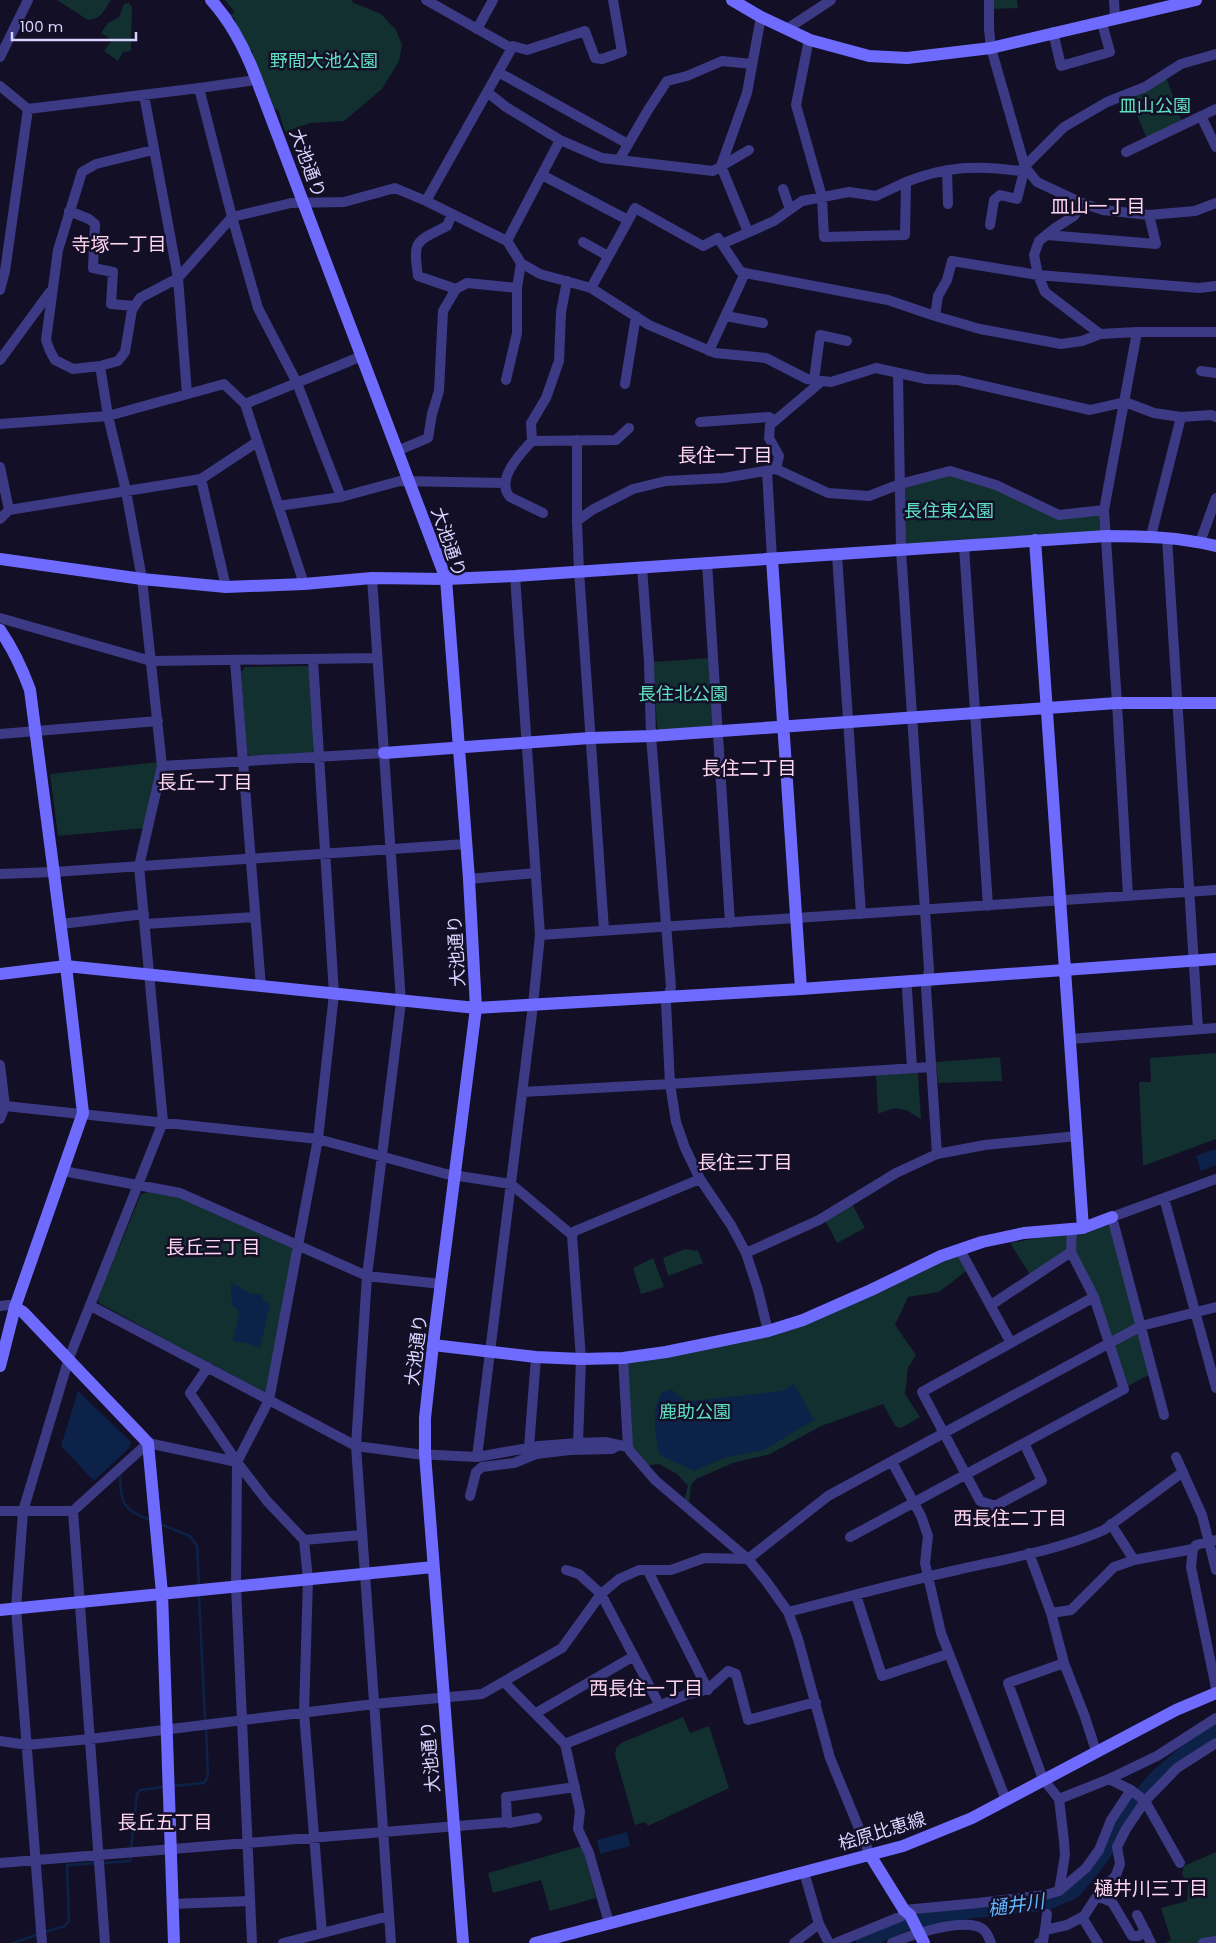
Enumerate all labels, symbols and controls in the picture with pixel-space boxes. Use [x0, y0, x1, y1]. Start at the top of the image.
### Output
scale bar [12, 10, 136, 42]
text: 100 m [20, 16, 63, 37]
park label: 野間大池公園 [270, 48, 378, 73]
park label: 皿山公園 [1119, 93, 1191, 118]
street label: 大池通り [284, 125, 332, 201]
district label: 皿山一丁目 [1050, 193, 1146, 220]
district label: 寺塚一丁目 [71, 231, 167, 258]
district label: 長住一丁目 [677, 442, 773, 469]
park label: 長住東公園 [904, 498, 994, 523]
street label: 大池通り [425, 504, 473, 580]
park label: 長住北公園 [638, 681, 728, 706]
district label: 長住二丁目 [701, 755, 797, 782]
district label: 長丘一丁目 [157, 769, 253, 796]
street label: 大池通り [442, 914, 470, 988]
district label: 長住三丁目 [697, 1149, 793, 1176]
district label: 長丘三丁目 [165, 1234, 261, 1261]
street label: 大池通り [399, 1313, 433, 1387]
park label: 鹿助公園 [659, 1399, 731, 1424]
district label: 西長住二丁目 [953, 1505, 1067, 1532]
district label: 西長住一丁目 [589, 1675, 703, 1702]
street label: 大池通り [414, 1720, 446, 1794]
street label: 桧原比恵線 [835, 1806, 929, 1856]
district label: 長丘五丁目 [117, 1809, 213, 1836]
district label: 樋井川三丁目 [1094, 1875, 1208, 1902]
water label: 樋井川 [986, 1887, 1048, 1922]

